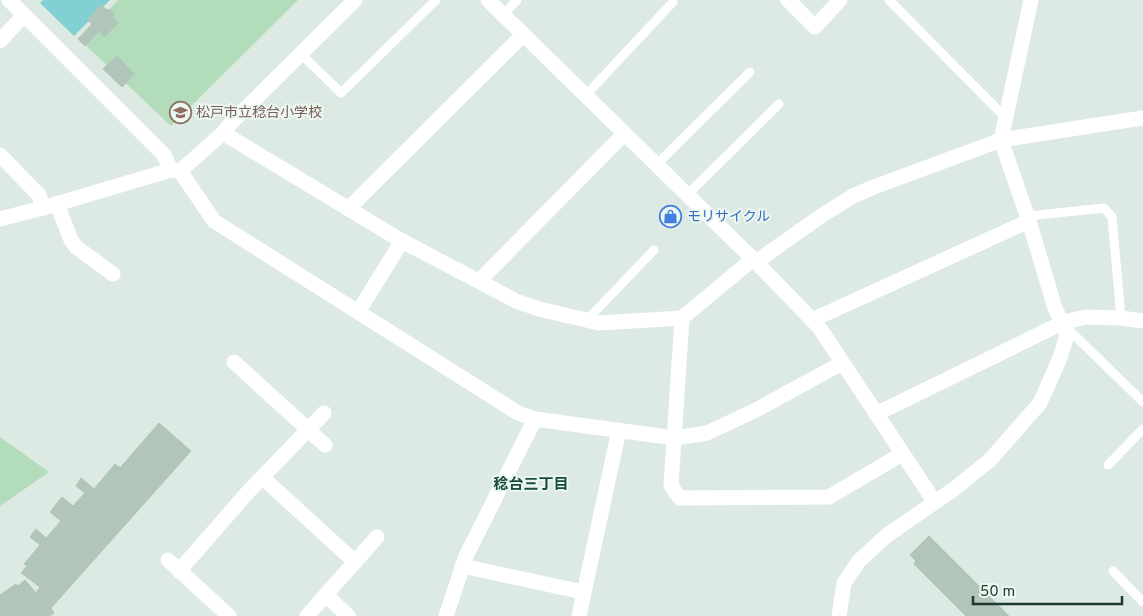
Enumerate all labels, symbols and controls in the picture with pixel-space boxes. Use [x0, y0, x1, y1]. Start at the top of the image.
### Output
school or university icon: 松戸市立稔台小学校 [168, 100, 192, 124]
place label: 松戸市立稔台小学校 [196, 104, 322, 122]
shop icon: モリサイクル [659, 204, 683, 228]
place label: モリサイクル [687, 209, 770, 226]
district label: 稔台三丁目 [493, 476, 569, 495]
scale bar [973, 574, 1122, 606]
text: 50 m [980, 583, 1015, 602]

